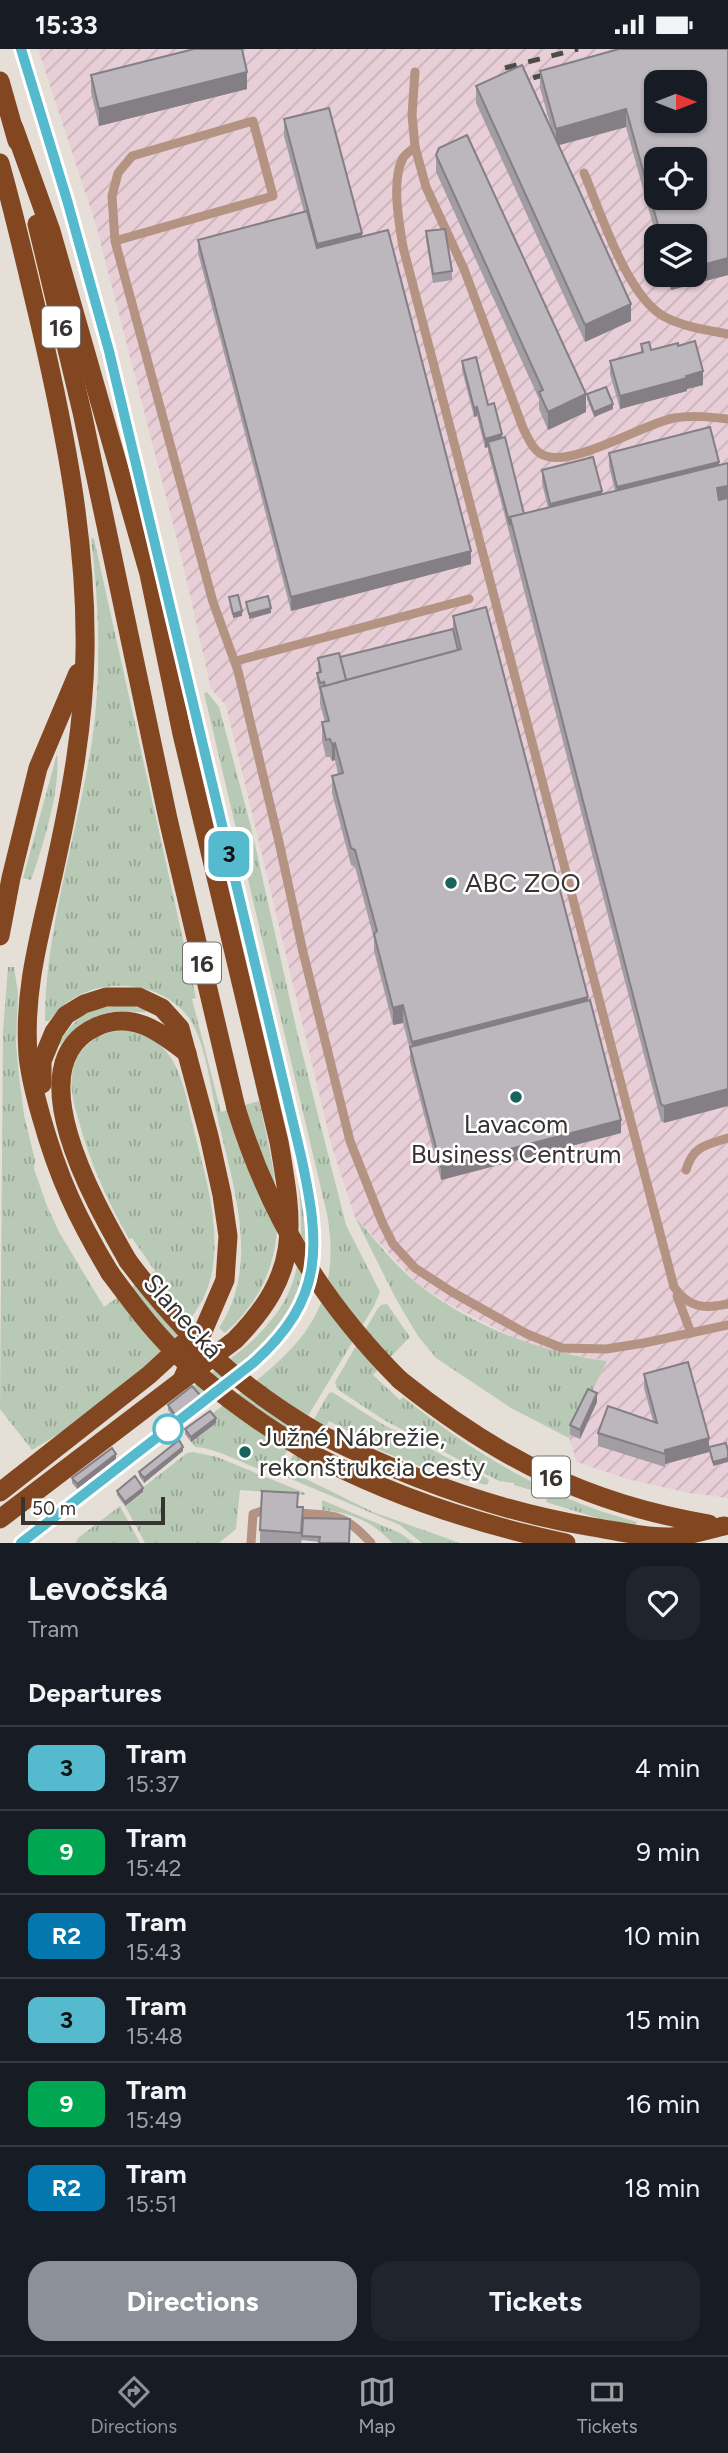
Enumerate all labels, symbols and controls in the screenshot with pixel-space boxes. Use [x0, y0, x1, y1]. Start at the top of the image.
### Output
text: 15:33 [35, 9, 98, 41]
north arrow [644, 70, 707, 133]
map controls [644, 70, 707, 287]
button: locate [644, 147, 707, 210]
button: layers [644, 224, 707, 287]
road number: 16 [42, 307, 80, 347]
line badge: 3 [206, 831, 252, 877]
text: 3 [222, 839, 236, 868]
place label: ABC ZOO [465, 867, 581, 899]
marker: ABC ZOO [443, 875, 459, 891]
road number: 16 [183, 943, 221, 983]
marker: Lavacom Business Centrum [508, 1089, 524, 1105]
place label: Lavacom Business Centrum [411, 1108, 621, 1170]
street label: Slanecká [137, 1267, 229, 1365]
unlabelled marker [153, 1414, 183, 1444]
place label: Južné Nábrežie, rekonštrukcia cesty [259, 1421, 486, 1483]
marker: Južné Nábrežie, rekonštrukcia cesty [237, 1444, 253, 1460]
road number: 16 [532, 1457, 570, 1497]
scale bar [21, 1494, 164, 1526]
text: 50 m [32, 1497, 76, 1520]
button: heart [626, 1566, 700, 1640]
text: Levočská [28, 1569, 168, 1608]
text: Tram [28, 1615, 79, 1643]
text: Departures [28, 1677, 162, 1709]
text: Tram [126, 1738, 187, 1770]
text: 4 min [635, 1752, 700, 1784]
text: 3 [60, 1753, 73, 1782]
text: 15:37 [126, 1770, 179, 1798]
text: Tram [126, 1822, 187, 1854]
text: 9 min [636, 1836, 700, 1868]
text: 9 [60, 1837, 73, 1866]
text: 15:42 [126, 1854, 182, 1882]
text: Tram [126, 1906, 187, 1938]
text: 10 min [624, 1920, 700, 1952]
text: R2 [52, 1921, 81, 1950]
text: 15:43 [126, 1938, 181, 1966]
text: Tram [126, 1990, 187, 2022]
text: 15 min [625, 2004, 700, 2036]
text: 3 [60, 2005, 73, 2034]
text: 15:48 [126, 2022, 183, 2050]
text: Tram [126, 2074, 187, 2106]
text: 16 min [625, 2088, 700, 2120]
text: 9 [60, 2089, 73, 2118]
text: 15:49 [126, 2106, 182, 2134]
text: Tram [126, 2158, 187, 2190]
text: 18 min [624, 2172, 700, 2204]
text: R2 [52, 2173, 81, 2202]
text: 15:51 [126, 2190, 177, 2218]
button: Directions [28, 2261, 357, 2341]
button: Tickets [371, 2261, 700, 2341]
tab: Directions [90, 2373, 177, 2438]
tab: Map [358, 2373, 396, 2438]
tab: Tickets [577, 2373, 638, 2438]

